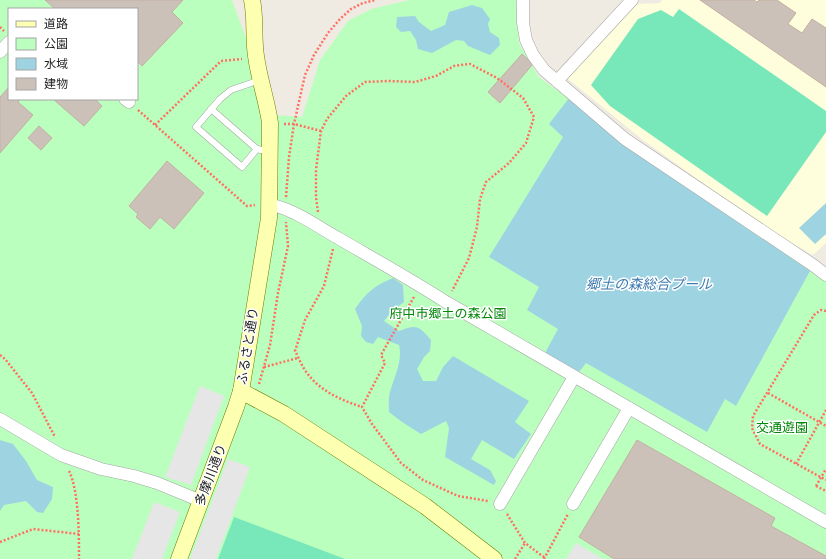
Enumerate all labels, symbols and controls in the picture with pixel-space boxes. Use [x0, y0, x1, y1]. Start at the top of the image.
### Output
legend [8, 8, 138, 100]
text: 道路 [44, 16, 68, 32]
text: 公園 [44, 36, 68, 52]
text: 水域 [44, 56, 68, 72]
text: 建物 [44, 76, 68, 92]
water label: 郷土の森総合プール [586, 275, 713, 294]
park label: 府中市郷土の森公園 [389, 305, 507, 323]
street label: ふるさと通り [233, 306, 263, 386]
park label: 交通遊園 [756, 419, 808, 437]
street label: 多摩川通り [191, 441, 231, 509]

